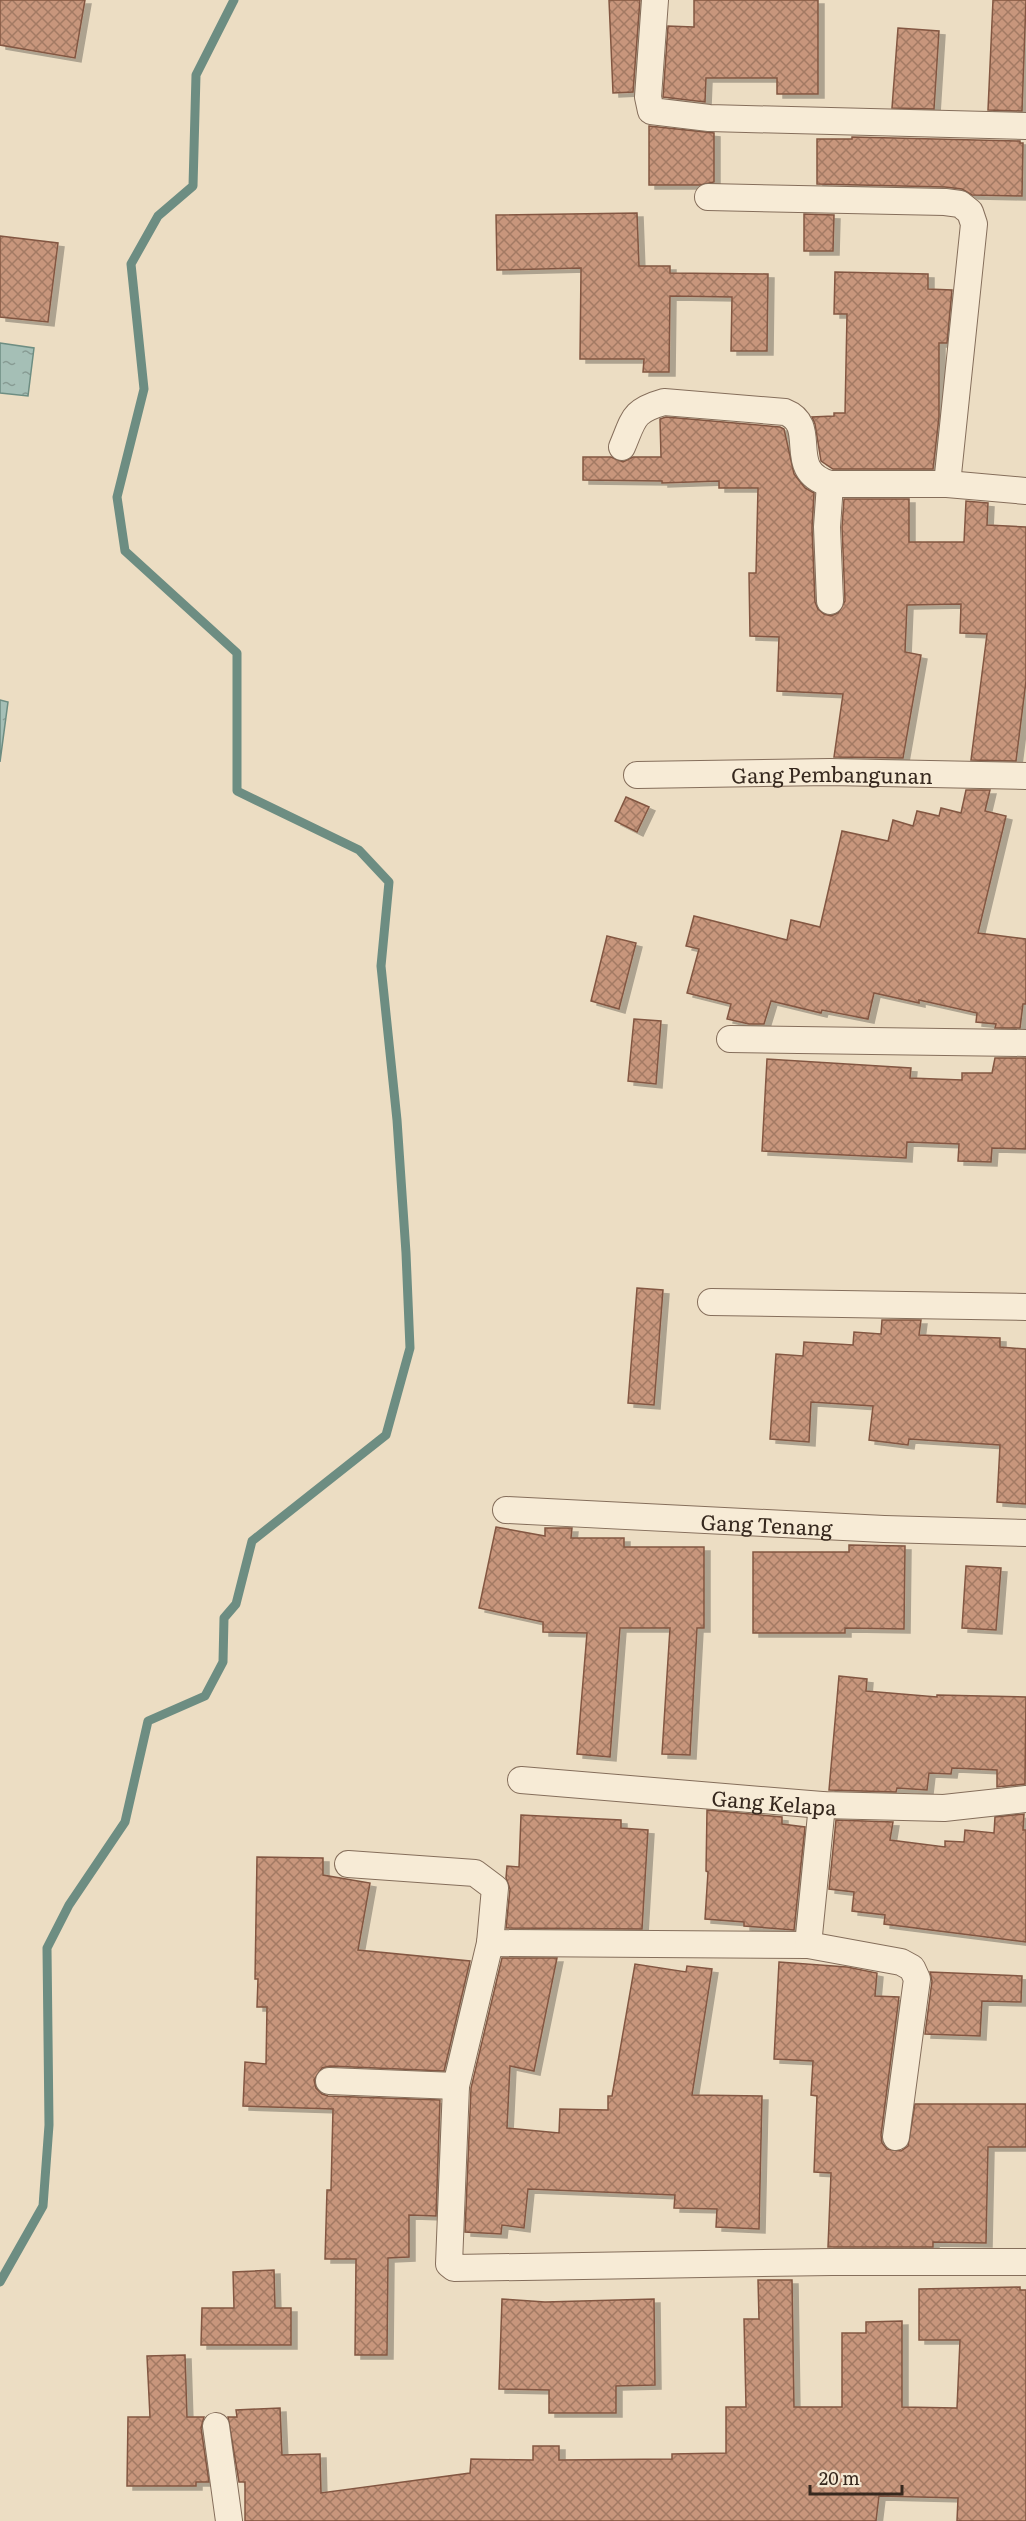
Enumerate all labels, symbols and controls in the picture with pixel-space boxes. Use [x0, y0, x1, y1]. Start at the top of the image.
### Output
street label: Gang Pembangunan [731, 756, 933, 790]
street label: Gang Tenang [700, 1504, 834, 1542]
street label: Gang Kelapa [710, 1780, 838, 1821]
scale bar [810, 2458, 902, 2496]
text: 20 m [819, 2464, 860, 2491]

